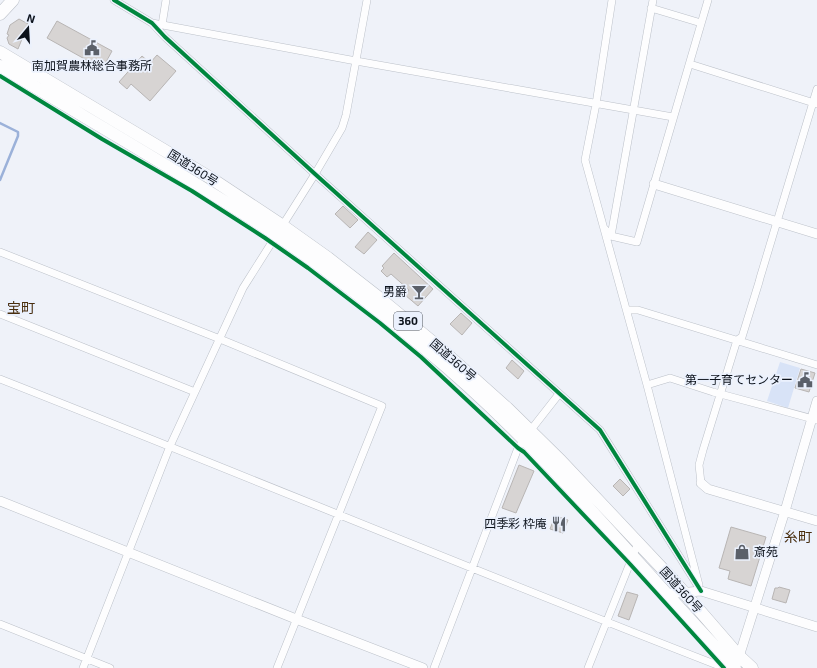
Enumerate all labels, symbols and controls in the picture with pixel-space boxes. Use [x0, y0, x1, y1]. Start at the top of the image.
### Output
north arrow [8, 8, 48, 48]
text: N [25, 11, 37, 25]
public building icon: 南加賀農林総合事務所 [83, 39, 101, 57]
place label: 南加賀農林総合事務所 [32, 58, 152, 72]
street label: 国道360号 [166, 146, 221, 188]
bar icon: 男爵 [410, 283, 428, 301]
place label: 男爵 [383, 284, 407, 298]
district label: 宝町 [7, 299, 35, 316]
road number: 360 [394, 312, 422, 330]
street label: 国道360号 [428, 335, 480, 383]
public building icon: 第一子育てセンター [796, 371, 814, 389]
place label: 第一子育てセンター [685, 372, 793, 386]
restaurant icon: 四季彩 枠庵 [550, 515, 568, 533]
place label: 四季彩 枠庵 [484, 516, 547, 530]
district label: 糸町 [784, 528, 812, 545]
shop icon: 斎苑 [733, 543, 751, 561]
place label: 斎苑 [754, 544, 778, 558]
street label: 国道360号 [658, 564, 706, 615]

